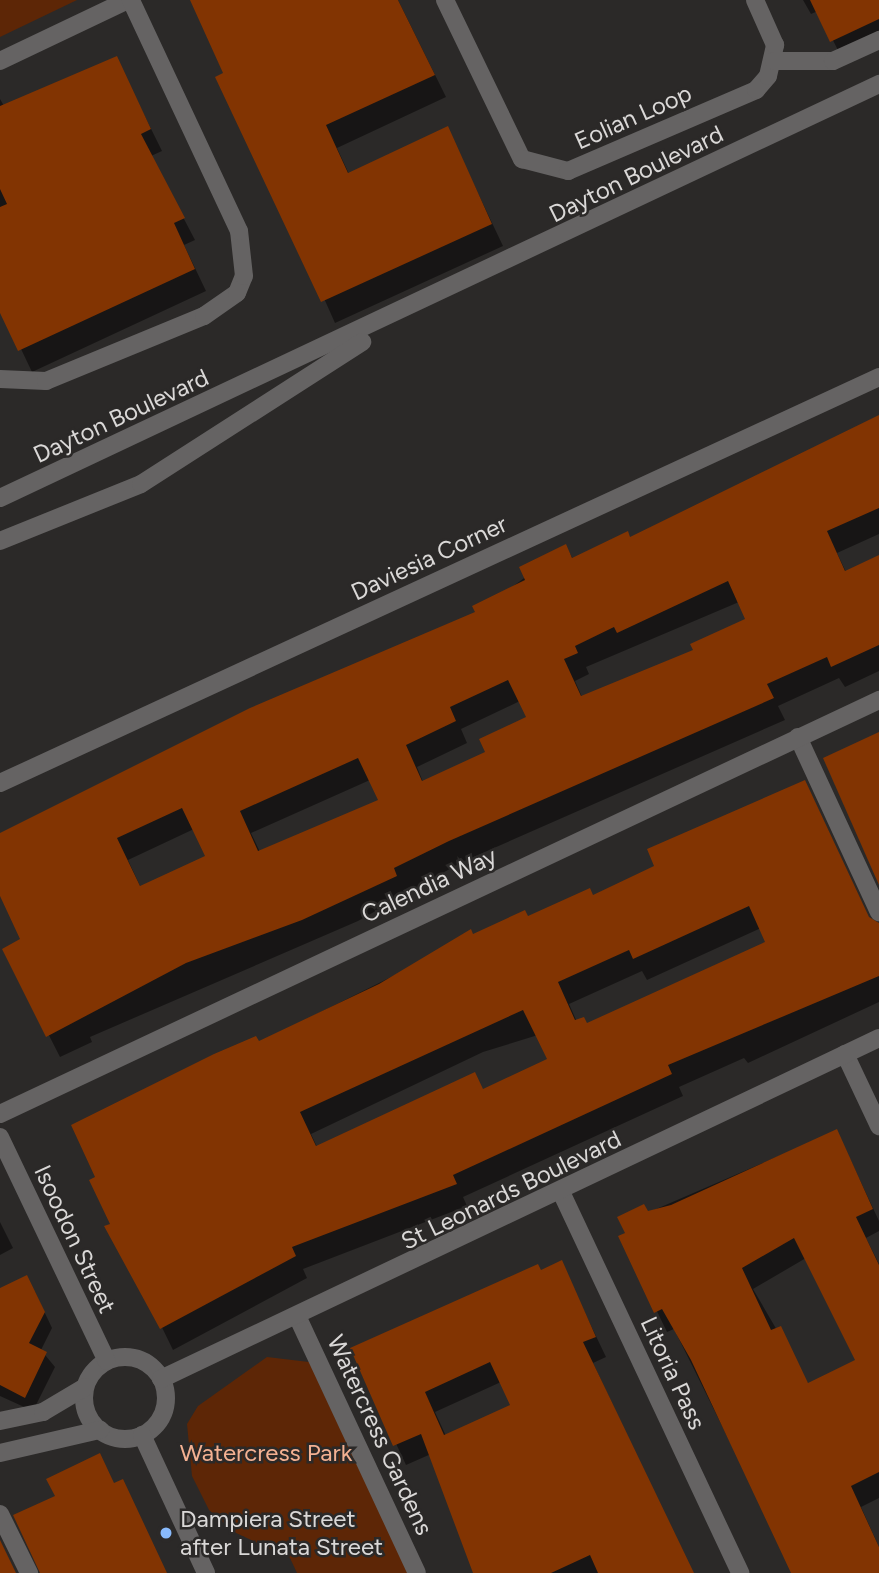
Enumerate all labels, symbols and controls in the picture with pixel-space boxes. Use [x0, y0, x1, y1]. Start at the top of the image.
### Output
street label: Eolian Loop [570, 78, 696, 156]
street label: Dayton Boulevard [544, 119, 728, 229]
street label: Dayton Boulevard [29, 363, 213, 469]
street label: Daviesia Corner [347, 509, 511, 607]
street label: Calendia Way [357, 841, 501, 929]
street label: St Leonards Boulevard [396, 1124, 626, 1256]
street label: Isoodon Street [28, 1160, 122, 1318]
street label: Litoria Pass [634, 1312, 712, 1434]
street label: Watercress Gardens [321, 1330, 439, 1540]
park label: Watercress Park [180, 1439, 352, 1467]
place label: Dampiera Street after Lunata Street [180, 1505, 383, 1561]
marker: Dampiera Street after Lunata Street [158, 1525, 174, 1541]

